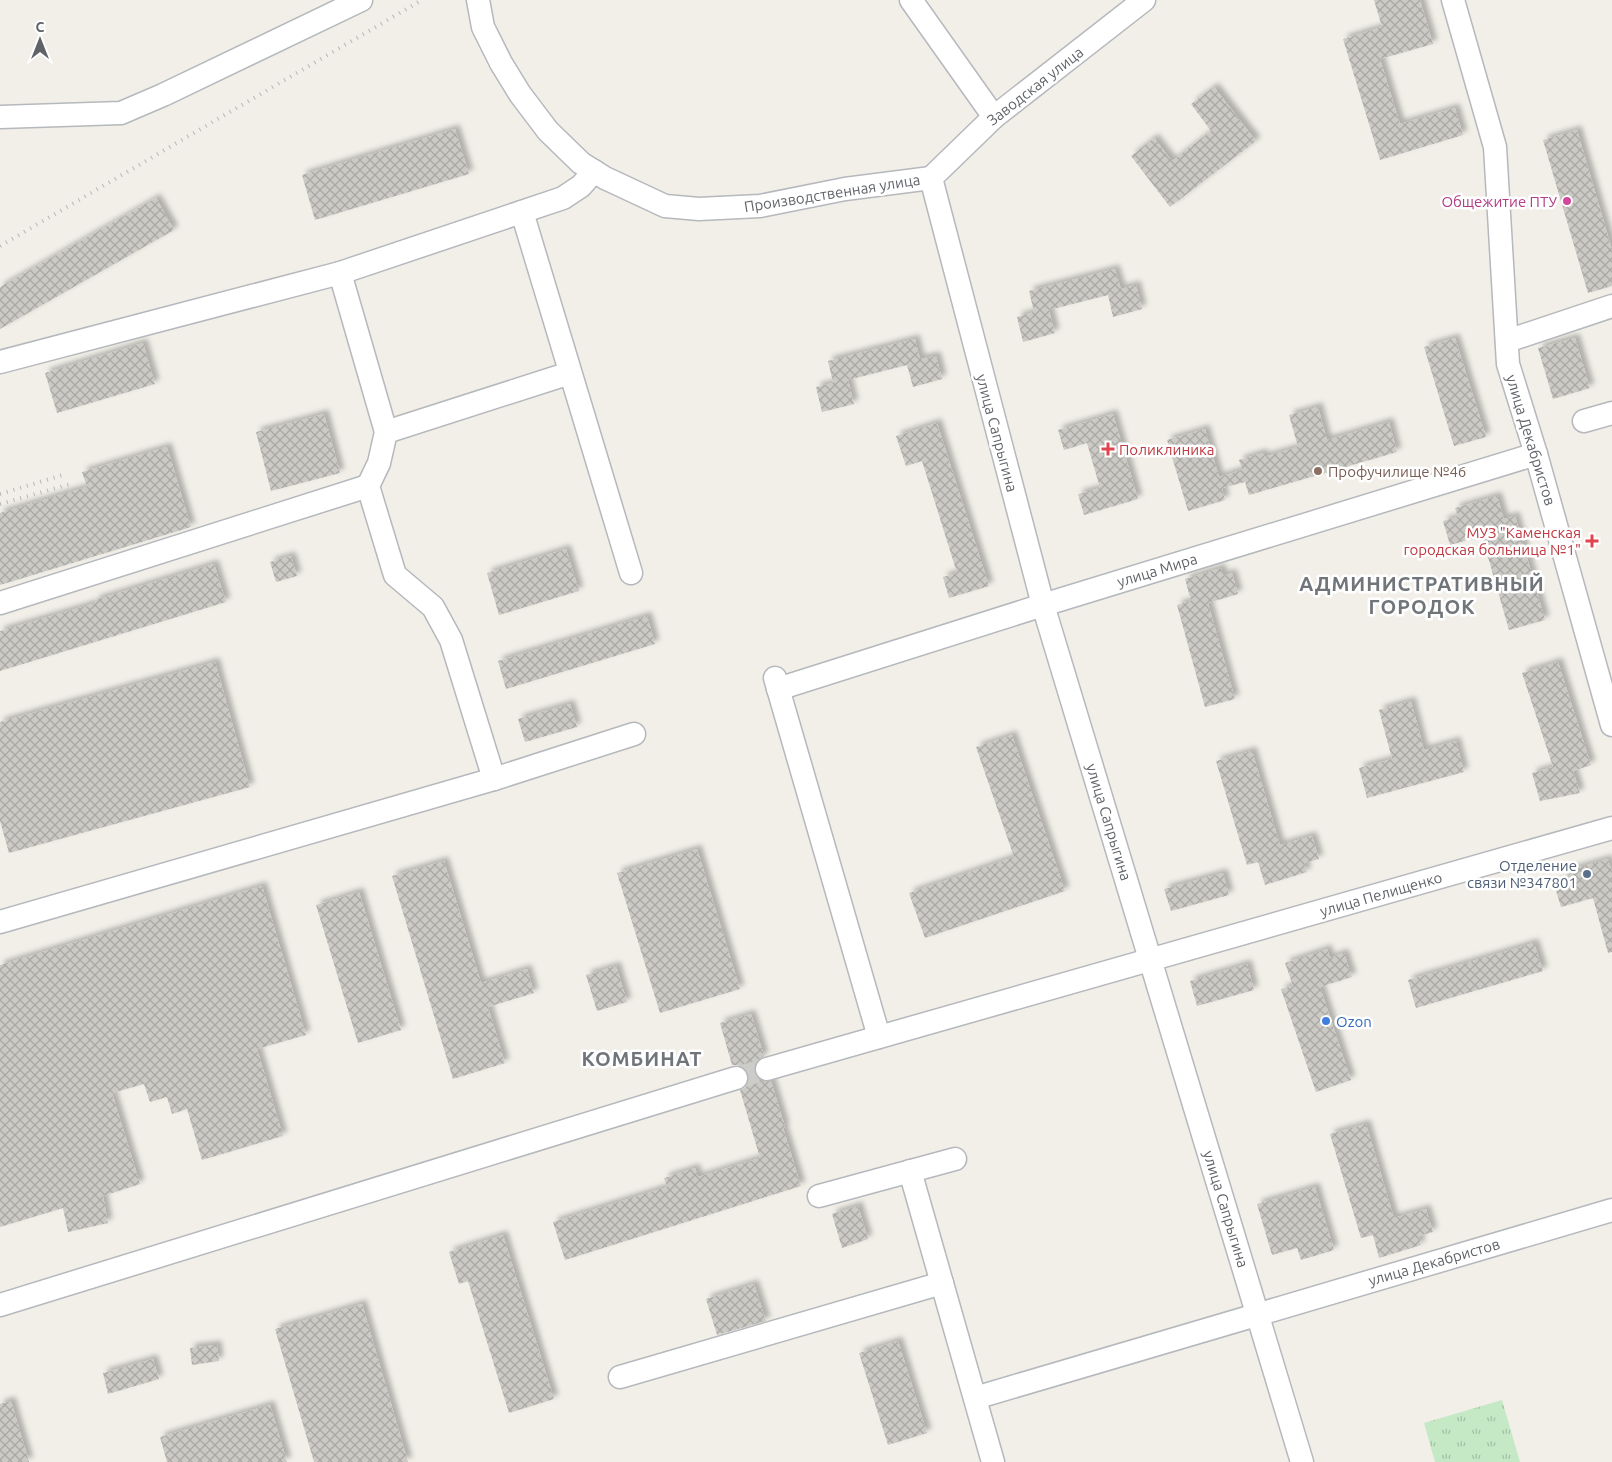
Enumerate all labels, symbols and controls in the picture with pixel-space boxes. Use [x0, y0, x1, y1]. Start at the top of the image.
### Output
north arrow [15, 15, 65, 65]
text: С [36, 19, 45, 35]
street label: Заводская улица [984, 43, 1086, 129]
street label: Производственная улица [743, 171, 921, 215]
place label: Общежитие ПТУ [1441, 193, 1558, 210]
marker: Общежитие ПТУ [1561, 195, 1573, 207]
street label: улица Сапрыгина [973, 372, 1021, 494]
street label: улица Декабристов [1503, 373, 1559, 507]
place label: Поликлиника [1119, 441, 1215, 458]
marker: Поликлиника [1101, 442, 1115, 456]
place label: Профучилище №46 [1328, 463, 1466, 480]
marker: Профучилище №46 [1312, 465, 1324, 477]
place label: МУЗ "Каменская городская больница №1" [1403, 524, 1581, 558]
marker: МУЗ "Каменская городская больница №1" [1585, 534, 1599, 548]
street label: улица Мира [1115, 550, 1199, 590]
district label: АДМИНИСТРАТИВНЫЙ ГОРОДОК [1299, 572, 1545, 618]
street label: улица Сапрыгина [1083, 761, 1135, 883]
place label: Отделение связи №347801 [1467, 857, 1577, 891]
street label: улица Пелищенко [1318, 868, 1444, 920]
marker: Отделение связи №347801 [1581, 868, 1593, 880]
place label: Ozon [1336, 1013, 1372, 1030]
marker: Ozon [1320, 1015, 1332, 1027]
district label: КОМБИНАТ [581, 1047, 703, 1070]
street label: улица Сапрыгина [1200, 1148, 1252, 1270]
street label: улица Декабристов [1366, 1235, 1502, 1289]

